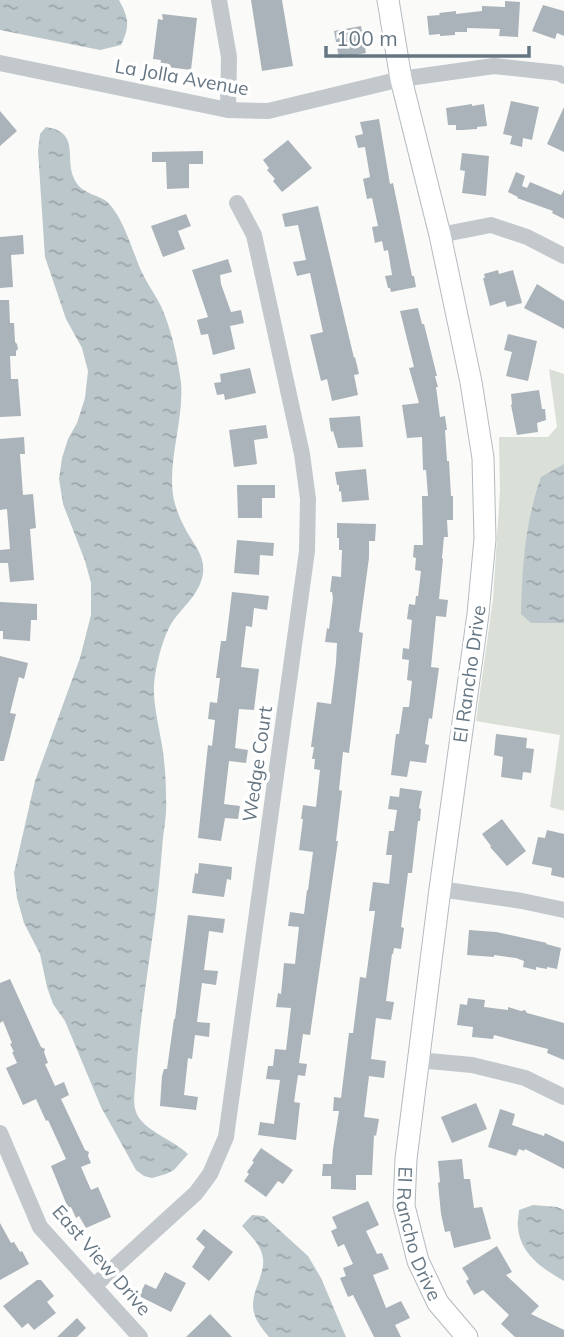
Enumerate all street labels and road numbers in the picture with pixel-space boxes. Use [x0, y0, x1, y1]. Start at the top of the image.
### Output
street label: La Jolla Avenue [113, 53, 251, 101]
street label: El Rancho Drive [447, 604, 491, 744]
street label: Wedge Court [237, 704, 277, 823]
street label: El Rancho Drive [391, 1166, 447, 1304]
street label: East View Drive [47, 1200, 157, 1320]

